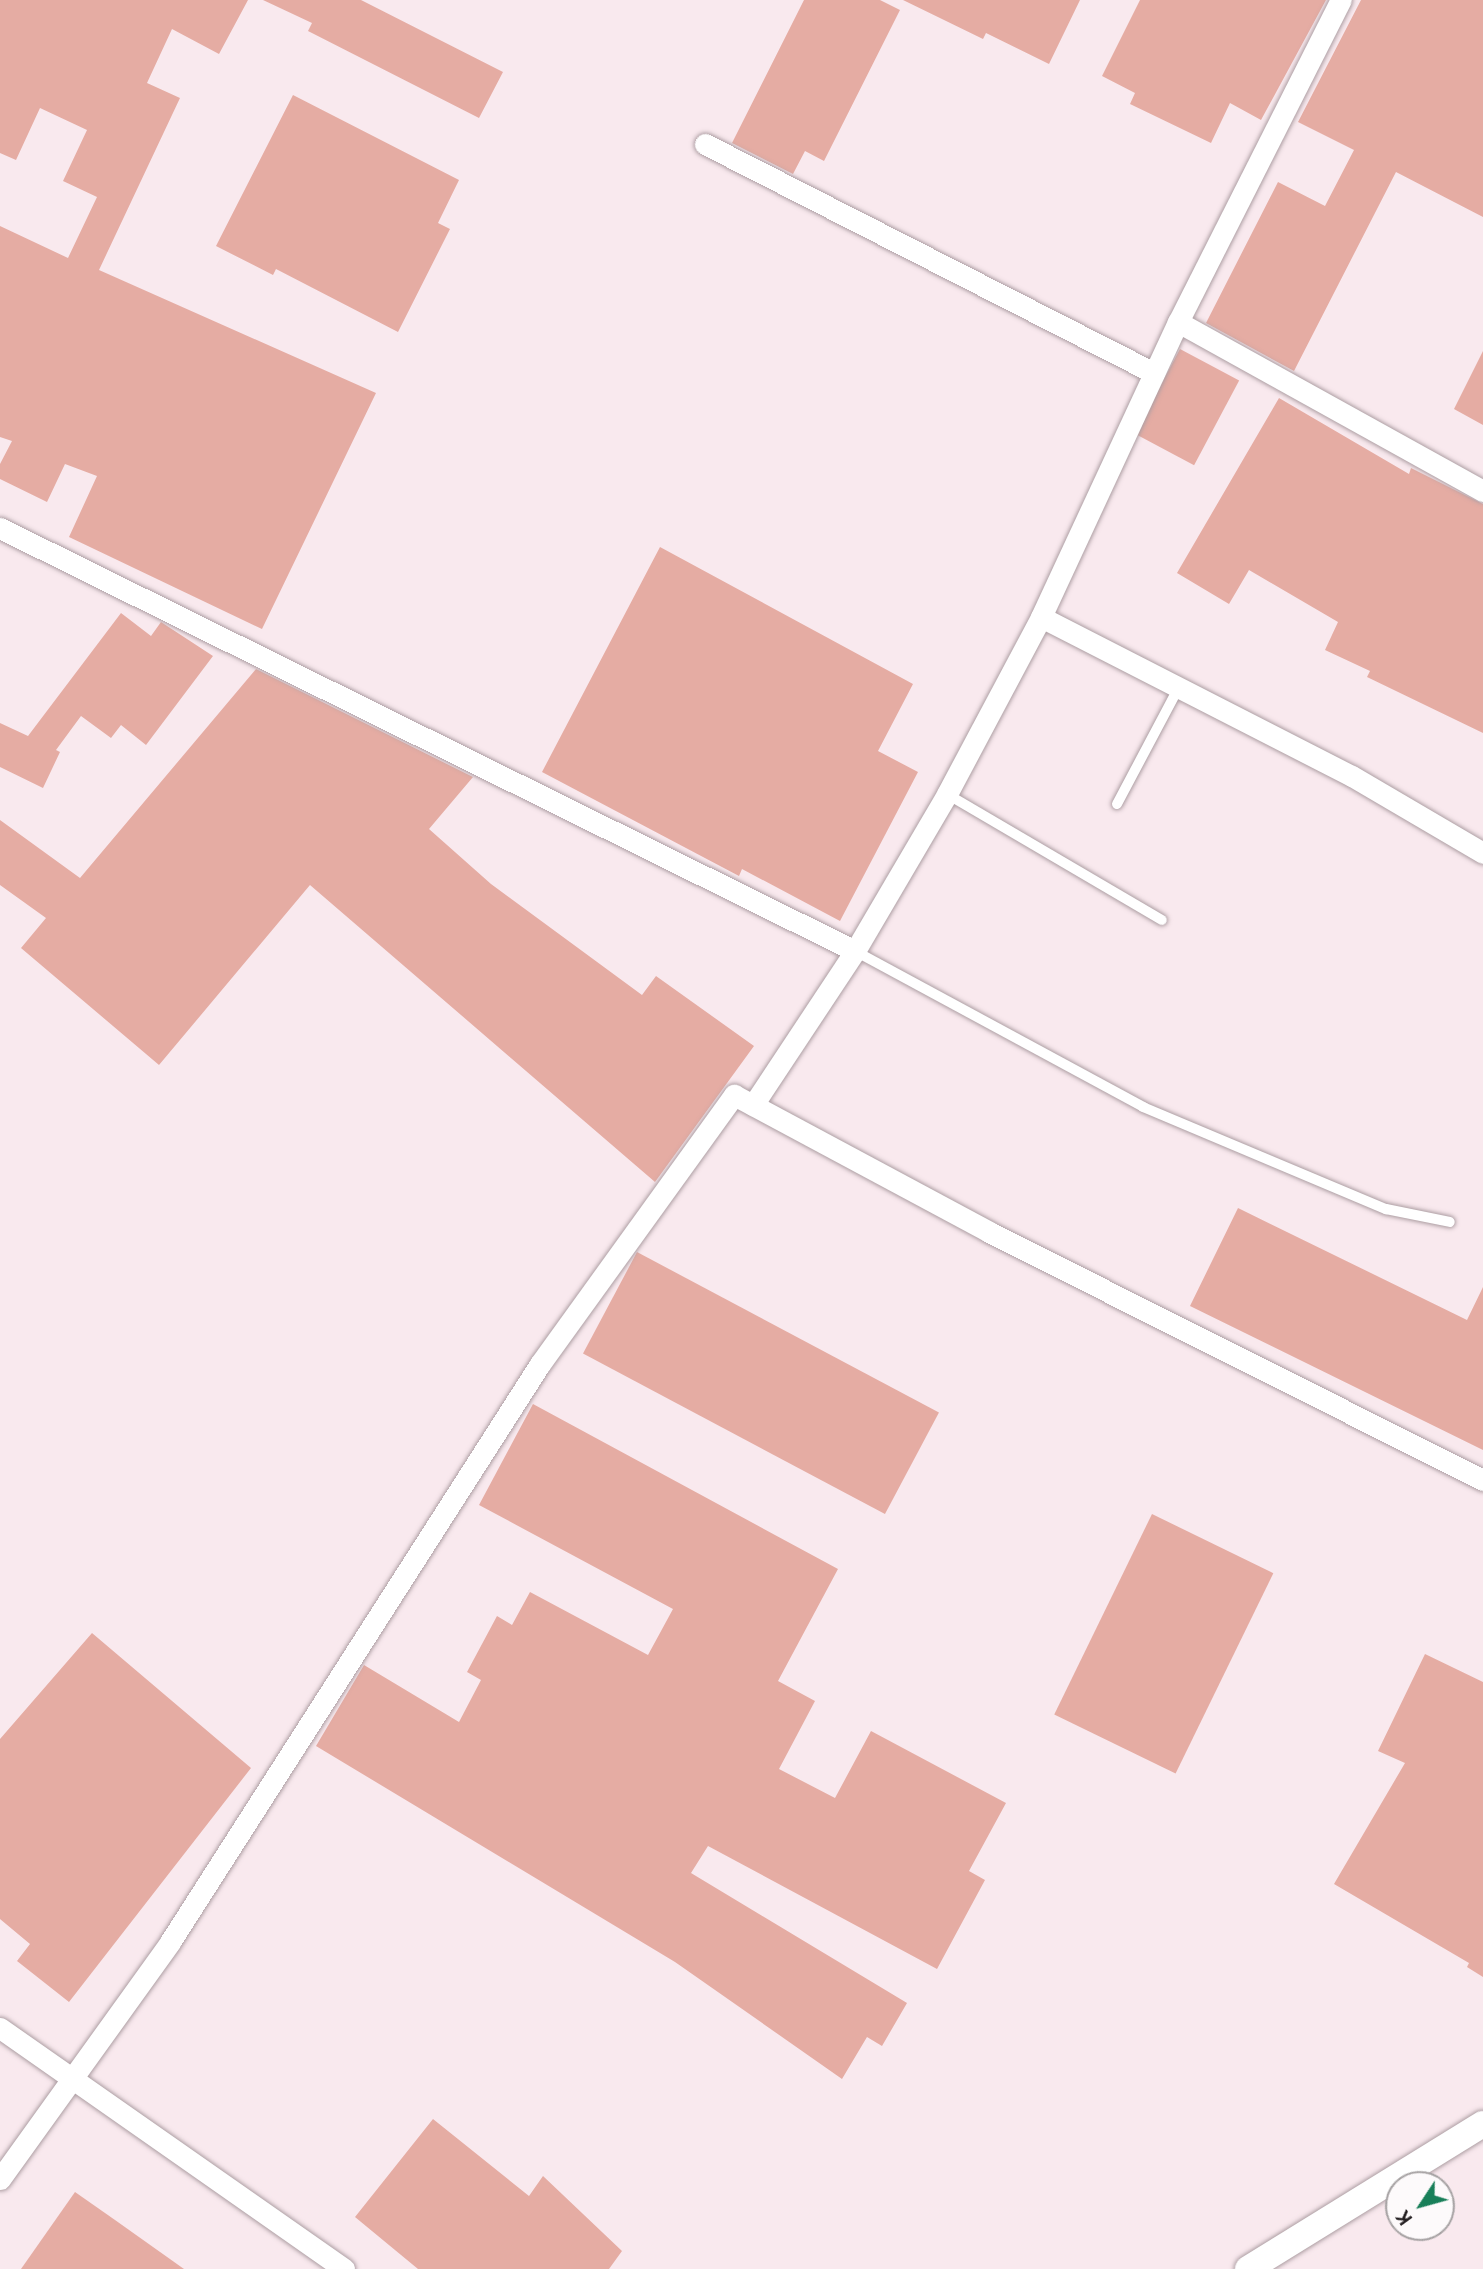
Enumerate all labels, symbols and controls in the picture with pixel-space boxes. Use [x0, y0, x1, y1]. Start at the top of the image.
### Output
north arrow [1385, 2171, 1455, 2241]
text: K [1390, 2205, 1418, 2230]

